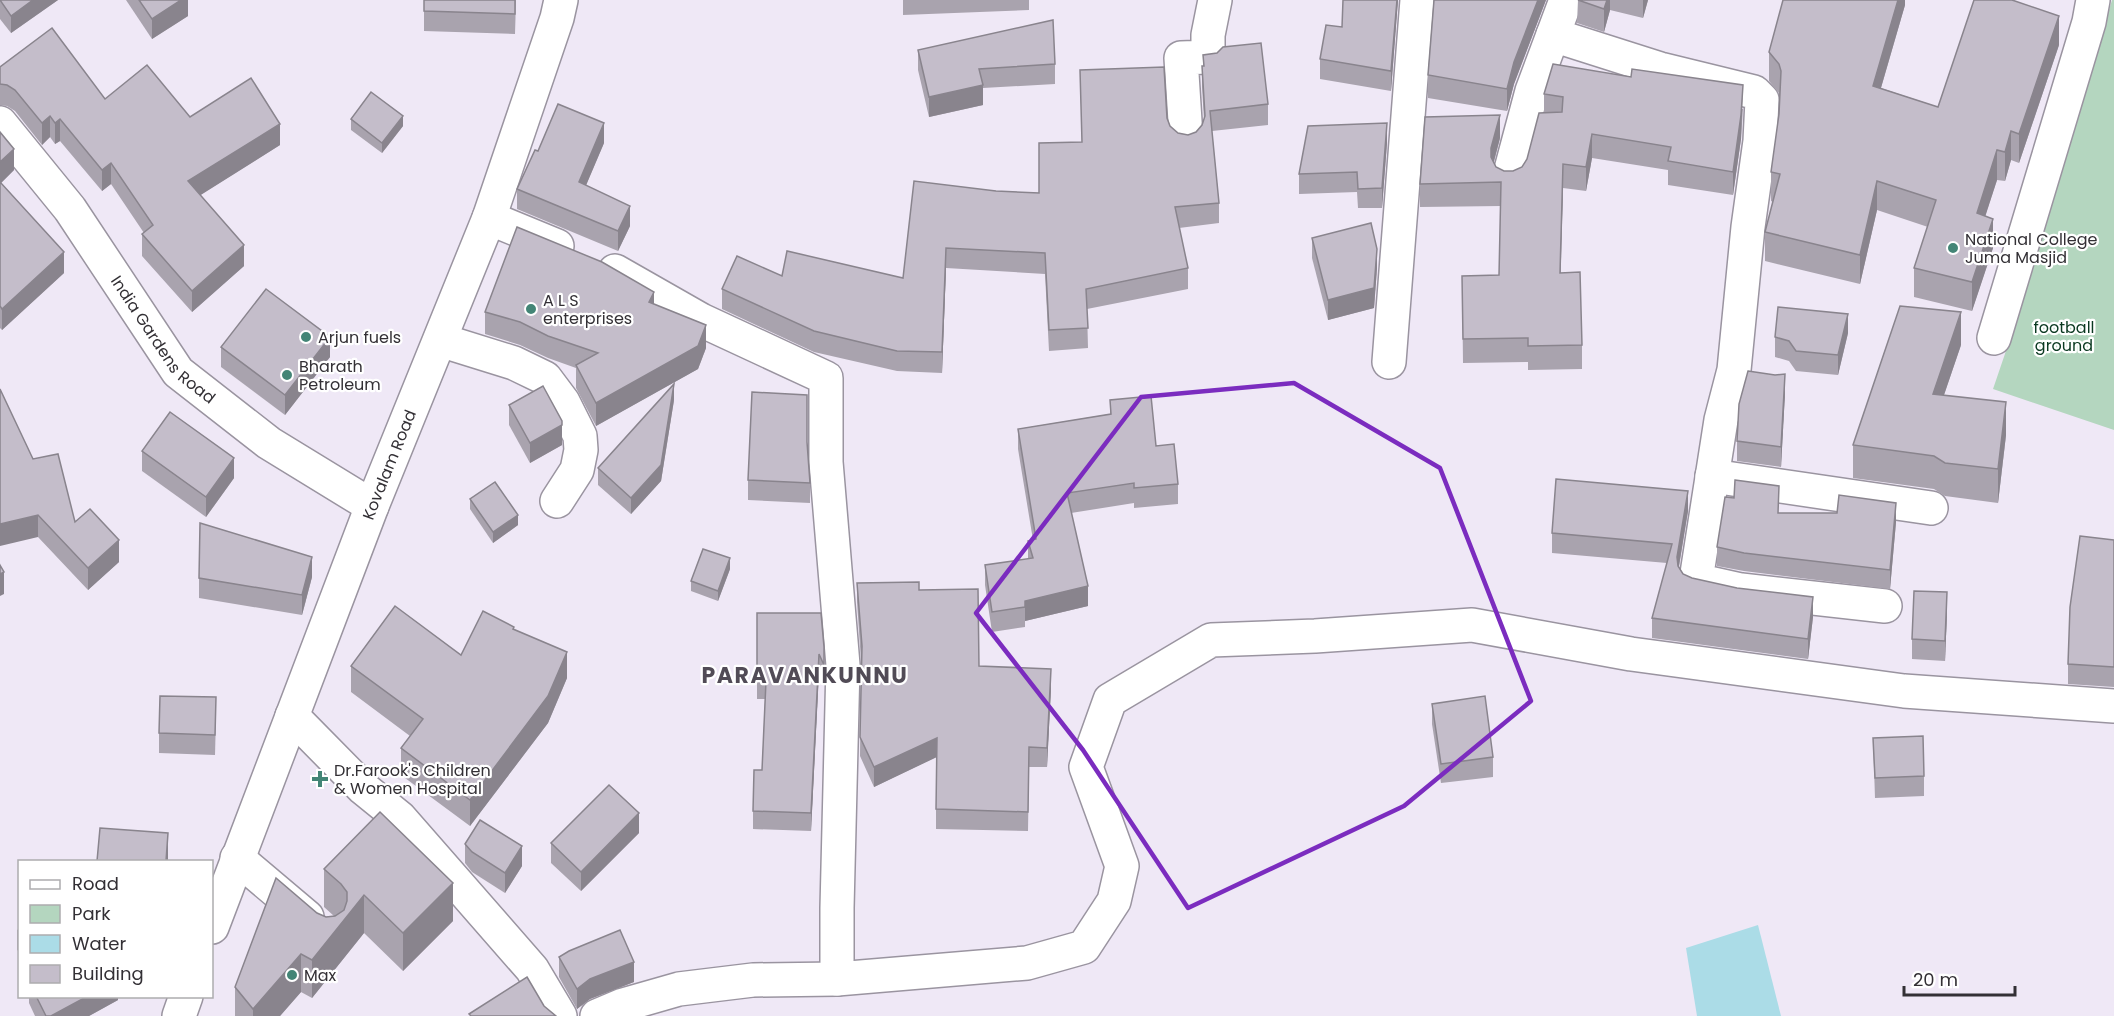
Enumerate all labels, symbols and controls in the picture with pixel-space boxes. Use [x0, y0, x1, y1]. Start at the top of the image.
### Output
place label: National College Juma Masjid [1965, 228, 2098, 269]
marker: National College Juma Masjid [1946, 241, 1960, 255]
street label: India Gardens Road [105, 271, 220, 409]
place label: A L S enterprises [543, 289, 632, 330]
marker: A L S enterprises [524, 302, 538, 316]
park label: football ground [2033, 316, 2095, 357]
place label: Arjun fuels [318, 326, 401, 349]
marker: Arjun fuels [299, 330, 313, 344]
place label: Bharath Petroleum [299, 355, 381, 396]
marker: Bharath Petroleum [280, 368, 294, 382]
street label: Kovalam Road [357, 406, 422, 523]
district label: PARAVANKUNNU [702, 660, 908, 691]
place label: Dr.Farook's Children & Women Hospital [334, 759, 491, 800]
marker: Dr.Farook's Children & Women Hospital [311, 770, 329, 788]
legend [18, 860, 213, 998]
text: Road [72, 871, 119, 896]
text: Park [72, 901, 111, 926]
text: Water [72, 931, 126, 956]
scale bar [1904, 959, 2015, 997]
text: Building [72, 961, 144, 986]
place label: Max [304, 964, 337, 987]
text: 20 m [1913, 967, 1958, 992]
marker: Max [285, 968, 299, 982]

